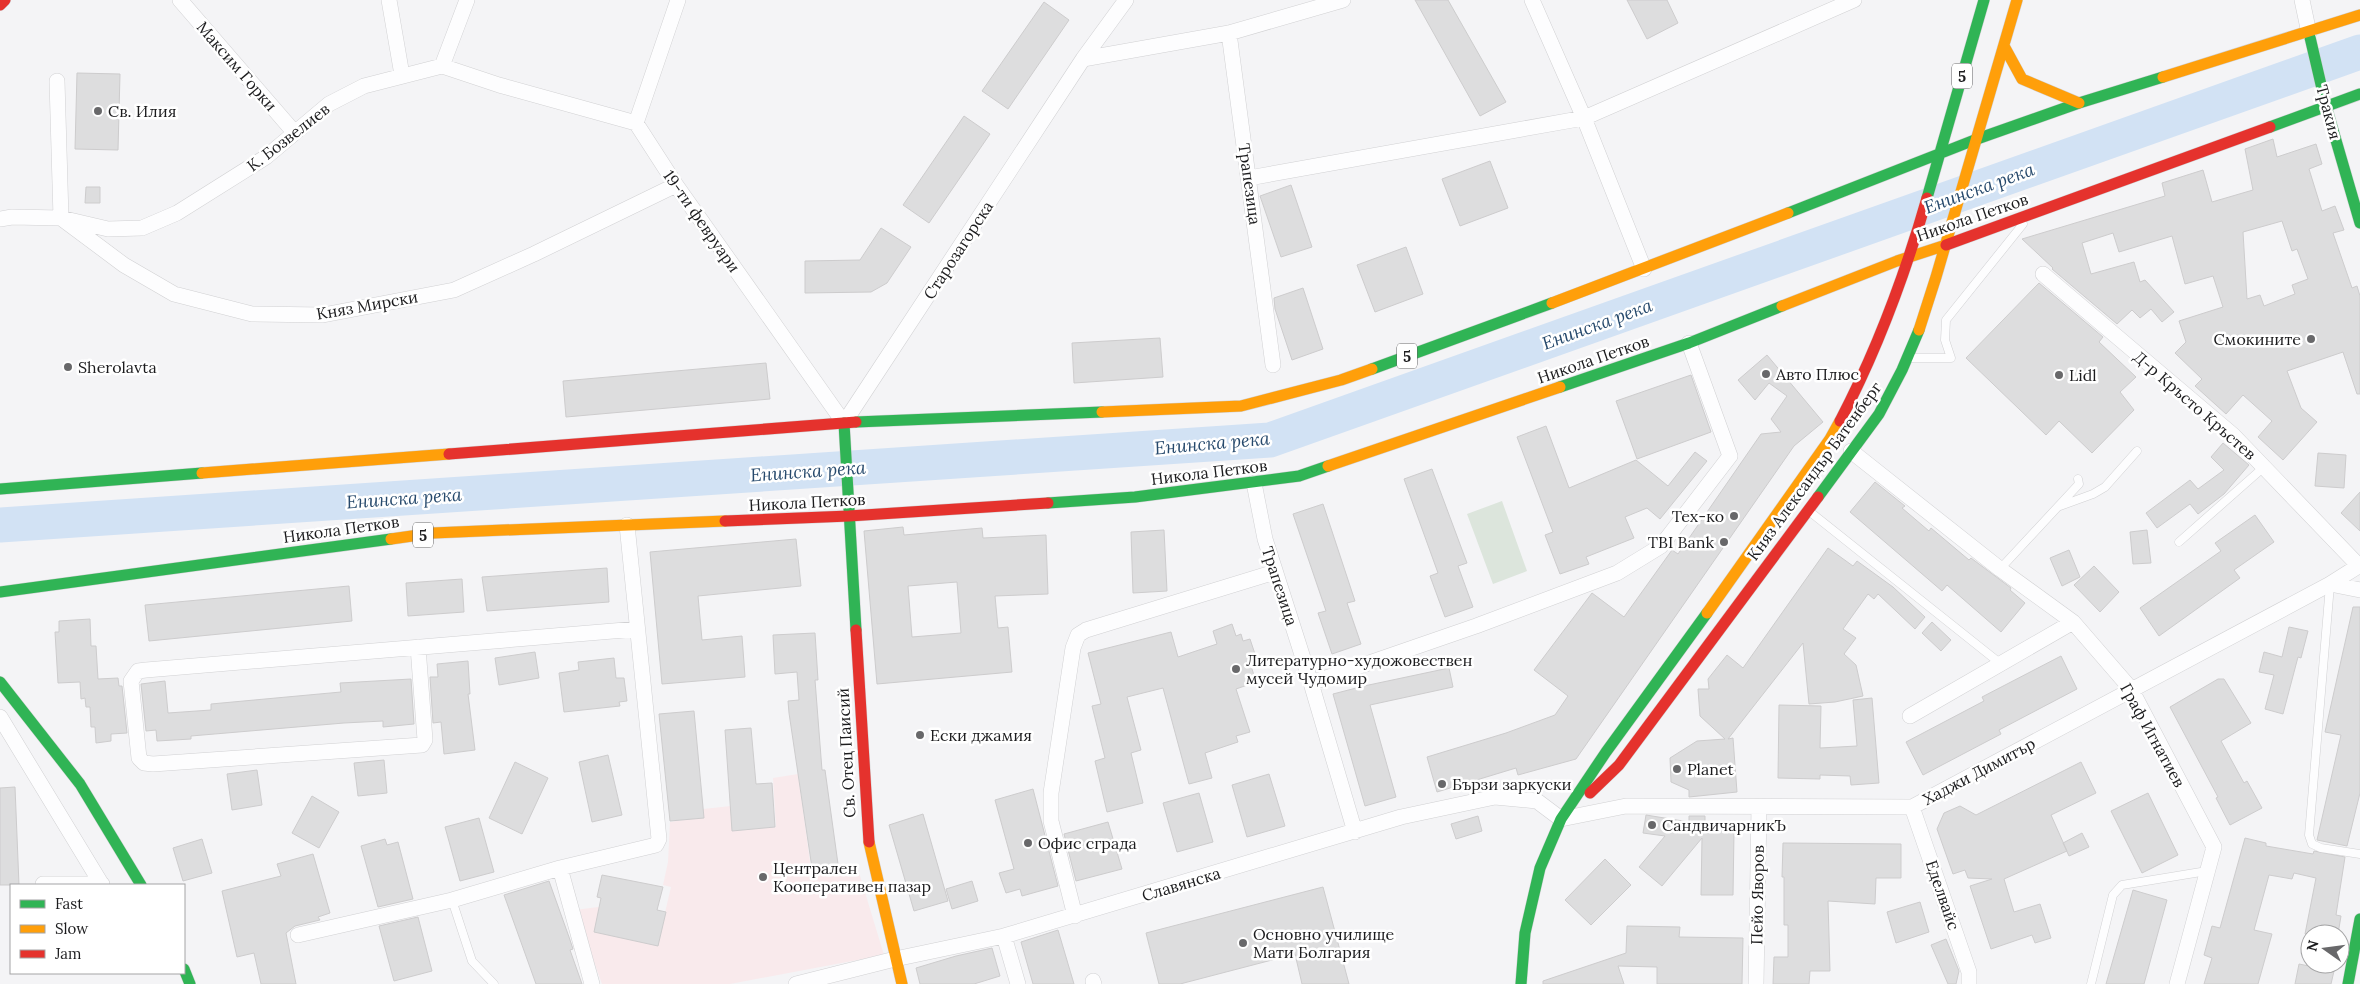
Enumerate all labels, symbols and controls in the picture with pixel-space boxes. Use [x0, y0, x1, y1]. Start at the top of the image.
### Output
street label: Максим Горки [193, 17, 281, 115]
road number: 5 [1952, 64, 1972, 88]
street label: Тракия [2312, 83, 2346, 141]
street label: К. Бозвелиев [243, 99, 333, 175]
place label: Св. Илия [108, 101, 177, 121]
marker: Св. Илия [92, 105, 104, 117]
street label: Трапезица [1234, 142, 1266, 226]
water label: Енинска река [1921, 157, 2037, 219]
street label: 19-ти февруари [659, 166, 745, 276]
street label: Никола Петков [1914, 189, 2030, 245]
street label: Старозагорска [919, 197, 997, 303]
street label: Княз Мирски [315, 286, 419, 324]
water label: Енинска река [1539, 293, 1655, 355]
place label: Смокините [2213, 329, 2301, 349]
street label: Никола Петков [1535, 331, 1651, 387]
marker: Смокините [2305, 333, 2317, 345]
road number: 5 [1397, 344, 1417, 368]
street label: Д-р Кръсто Кръстев [2130, 346, 2260, 464]
place label: Sherolavta [78, 357, 157, 377]
marker: Sherolavta [62, 361, 74, 373]
place label: Авто Плюс [1775, 364, 1859, 384]
place label: Lidl [2069, 365, 2097, 385]
marker: Авто Плюс [1760, 368, 1772, 380]
marker: Lidl [2053, 369, 2065, 381]
street label: Княз Александър Батенберг [1743, 378, 1885, 564]
water label: Енинска река [1153, 426, 1271, 459]
water label: Енинска река [750, 455, 867, 487]
street label: Никола Петков [1150, 455, 1268, 489]
water label: Енинска река [346, 482, 463, 514]
street label: Никола Петков [748, 489, 866, 515]
place label: Тех-ко [1672, 506, 1724, 526]
marker: Тех-ко [1728, 510, 1740, 522]
street label: Никола Петков [282, 511, 400, 547]
road number: 5 [413, 522, 433, 548]
place label: TBI Bank [1648, 532, 1714, 552]
marker: TBI Bank [1718, 536, 1730, 548]
street label: Трапезица [1258, 544, 1302, 628]
place label: Литературно-художовествен мусей Чудомир [1246, 650, 1472, 688]
marker: Литературно-художовествен мусей Чудомир [1230, 663, 1242, 675]
street label: Граф Игнатиев [2116, 679, 2190, 791]
street label: Св. Отец Паисий [833, 688, 859, 818]
place label: Ески джамия [930, 725, 1032, 745]
marker: Ески джамия [914, 729, 926, 741]
street label: Хаджи Димитър [1919, 733, 2039, 809]
place label: Planet [1687, 759, 1734, 779]
marker: Planet [1671, 763, 1683, 775]
place label: Бързи заркуски [1452, 774, 1572, 794]
marker: Бързи заркуски [1436, 778, 1448, 790]
place label: СандвичарникЪ [1662, 815, 1786, 835]
marker: СандвичарникЪ [1646, 819, 1658, 831]
place label: Офис сграда [1038, 833, 1137, 853]
marker: Офис сграда [1022, 837, 1034, 849]
street label: Пейо Яворов [1746, 845, 1768, 945]
street label: Еделвайс [1922, 857, 1964, 933]
place label: Централен Кооперативен пазар [773, 858, 931, 896]
street label: Славянска [1139, 863, 1223, 905]
marker: Централен Кооперативен пазар [757, 871, 769, 883]
legend [10, 884, 185, 974]
text: Fast [55, 894, 83, 913]
text: Slow [55, 919, 88, 938]
place label: Основно училище Мати Болгария [1253, 924, 1395, 962]
north arrow [2300, 924, 2350, 974]
marker: Основно училище Мати Болгария [1237, 937, 1249, 949]
text: N [2302, 938, 2322, 953]
text: Jam [54, 944, 82, 963]

